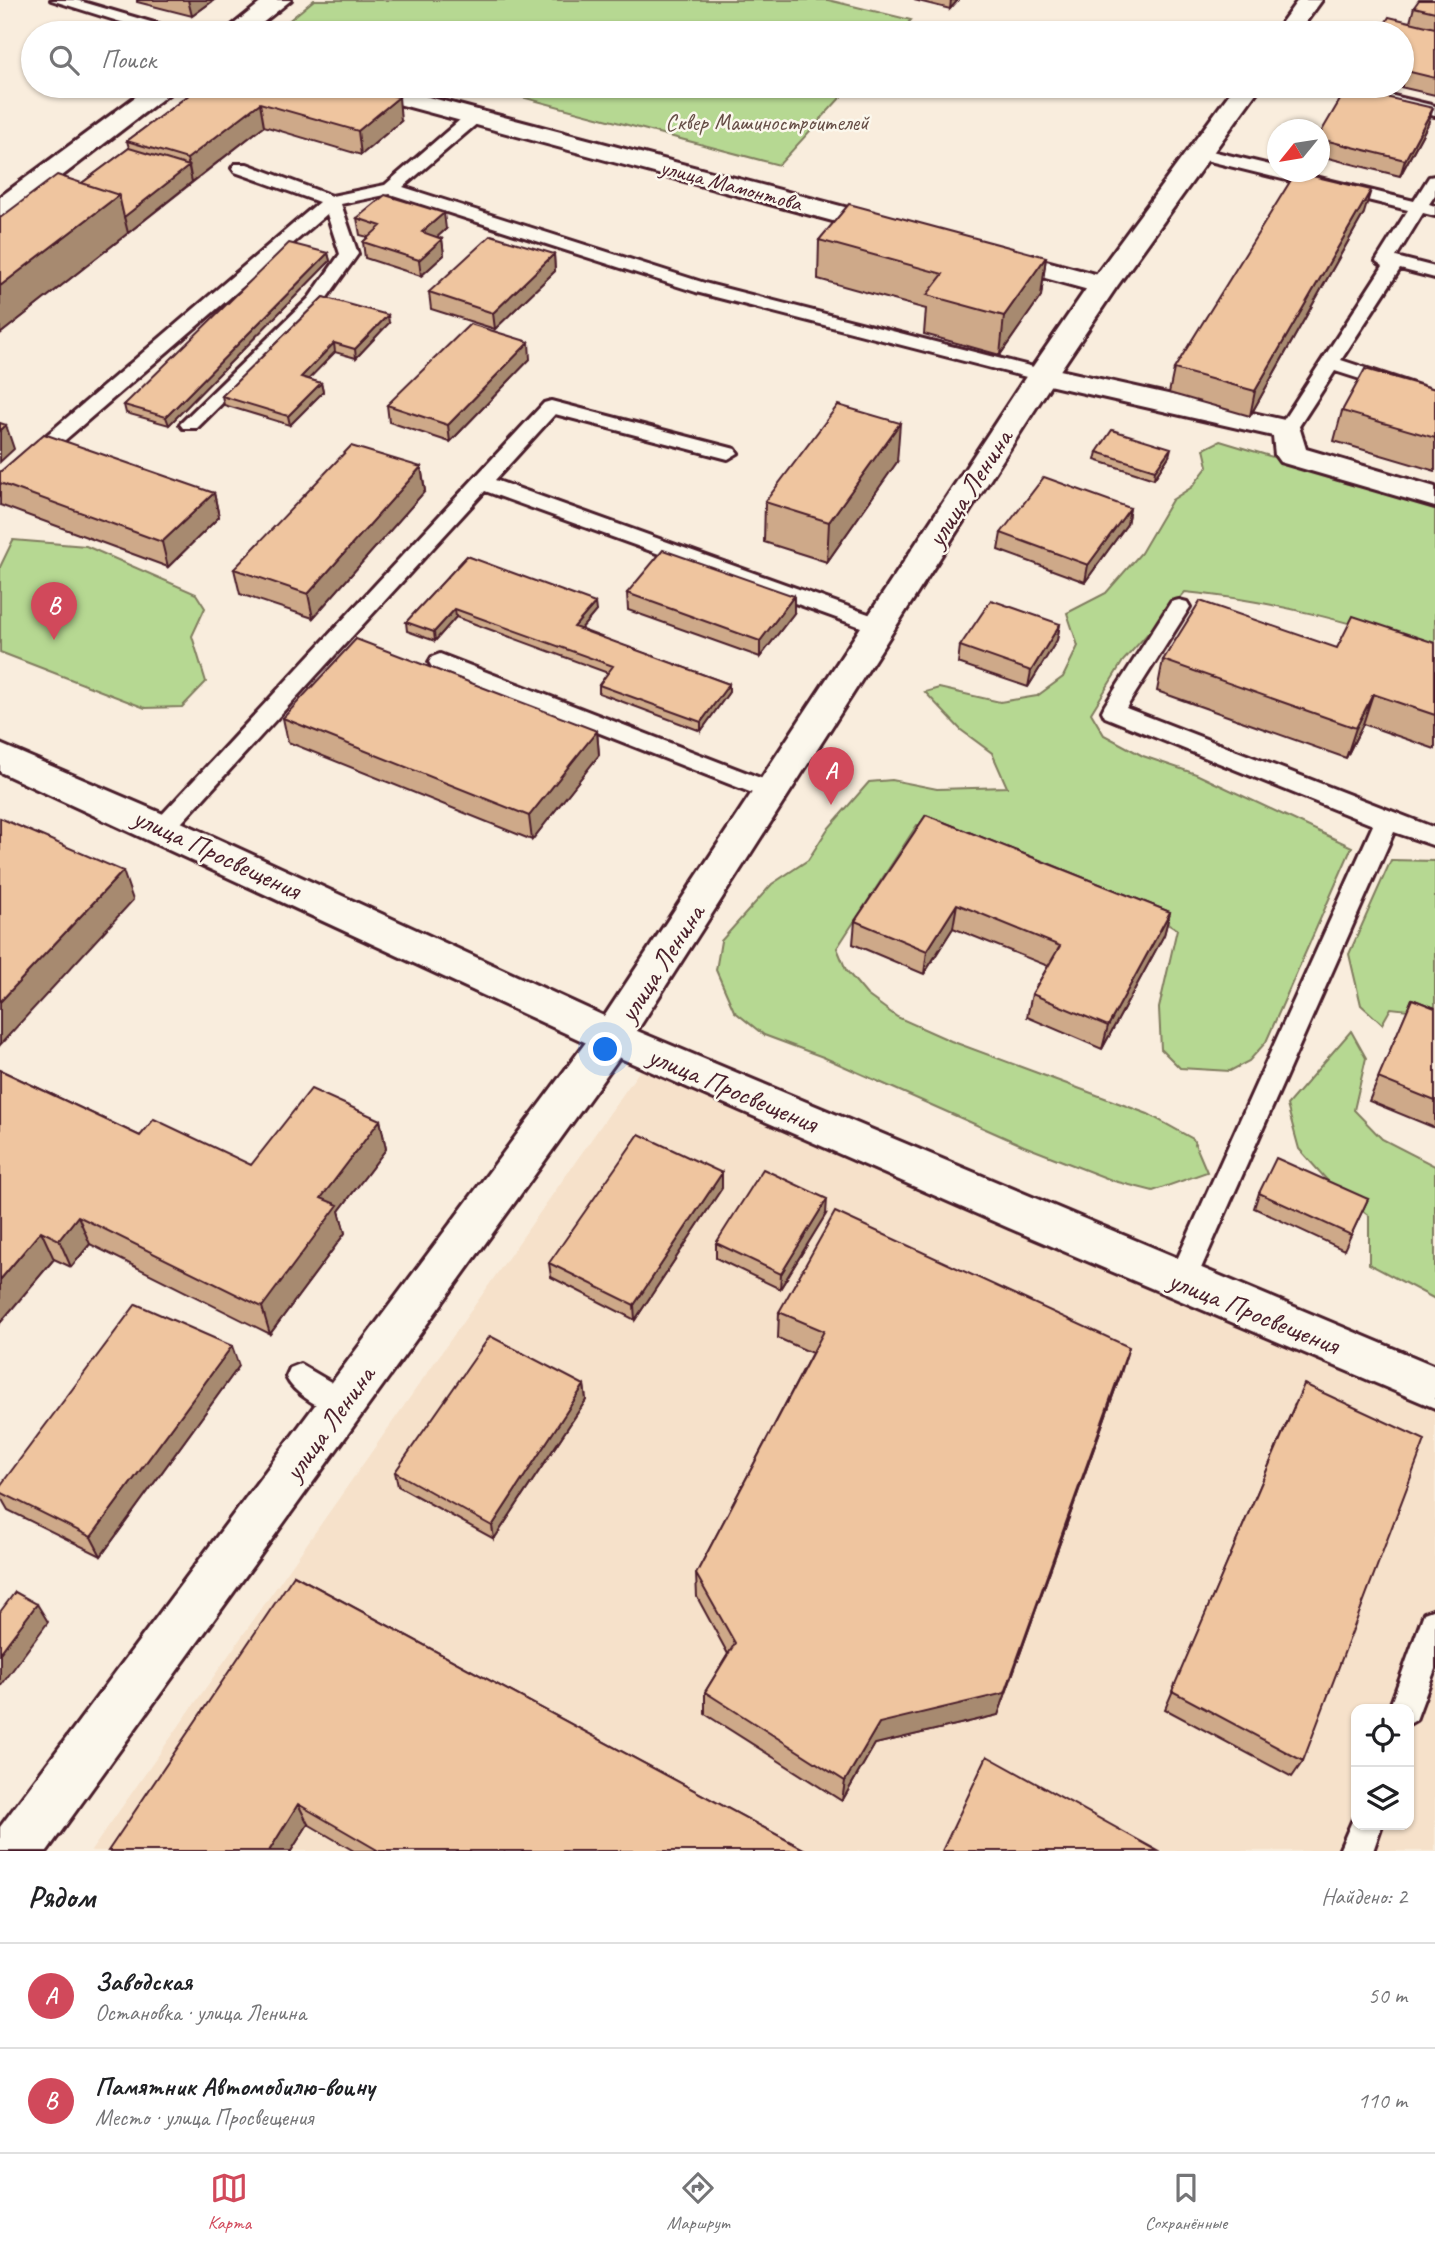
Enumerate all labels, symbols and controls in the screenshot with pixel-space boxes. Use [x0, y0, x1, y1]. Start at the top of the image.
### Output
search box [21, 21, 1414, 98]
icon: search [45, 41, 83, 79]
text: Поиск [101, 43, 156, 76]
park label: Сквер Машиностроителей [665, 108, 870, 137]
north arrow [1267, 119, 1330, 182]
street label: улица Мамонтова [655, 152, 807, 218]
street label: улица Ленина [917, 421, 1021, 555]
pin: B [31, 582, 77, 640]
pin: A [808, 747, 854, 805]
street label: улица Просвещения [126, 798, 308, 908]
street label: улица Ленина [609, 896, 713, 1030]
your location [588, 1032, 622, 1066]
street label: улица Просвещения [641, 1037, 825, 1141]
street label: улица Просвещения [1162, 1261, 1346, 1363]
street label: улица Ленина [275, 1357, 384, 1489]
map controls [1351, 1704, 1414, 1830]
button: locate [1351, 1704, 1414, 1767]
button: layers [1351, 1767, 1414, 1830]
text: Рядом [28, 1878, 95, 1916]
text: Найдено: 2 [1321, 1882, 1407, 1911]
text: Заводская [95, 1965, 192, 1998]
text: A [45, 1981, 57, 2010]
text: 50 m [1368, 1981, 1407, 2010]
text: Остановка · улица Ленина [95, 1998, 306, 2027]
text: Памятник Автомобилю-воину [95, 2070, 375, 2103]
text: B [45, 2086, 57, 2115]
text: 110 m [1358, 2086, 1407, 2115]
text: Место · улица Просвещения [95, 2103, 313, 2132]
tab: Карта [208, 2169, 251, 2235]
tab: Маршрут [667, 2169, 729, 2235]
tab: Сохранённые [1145, 2169, 1227, 2235]

